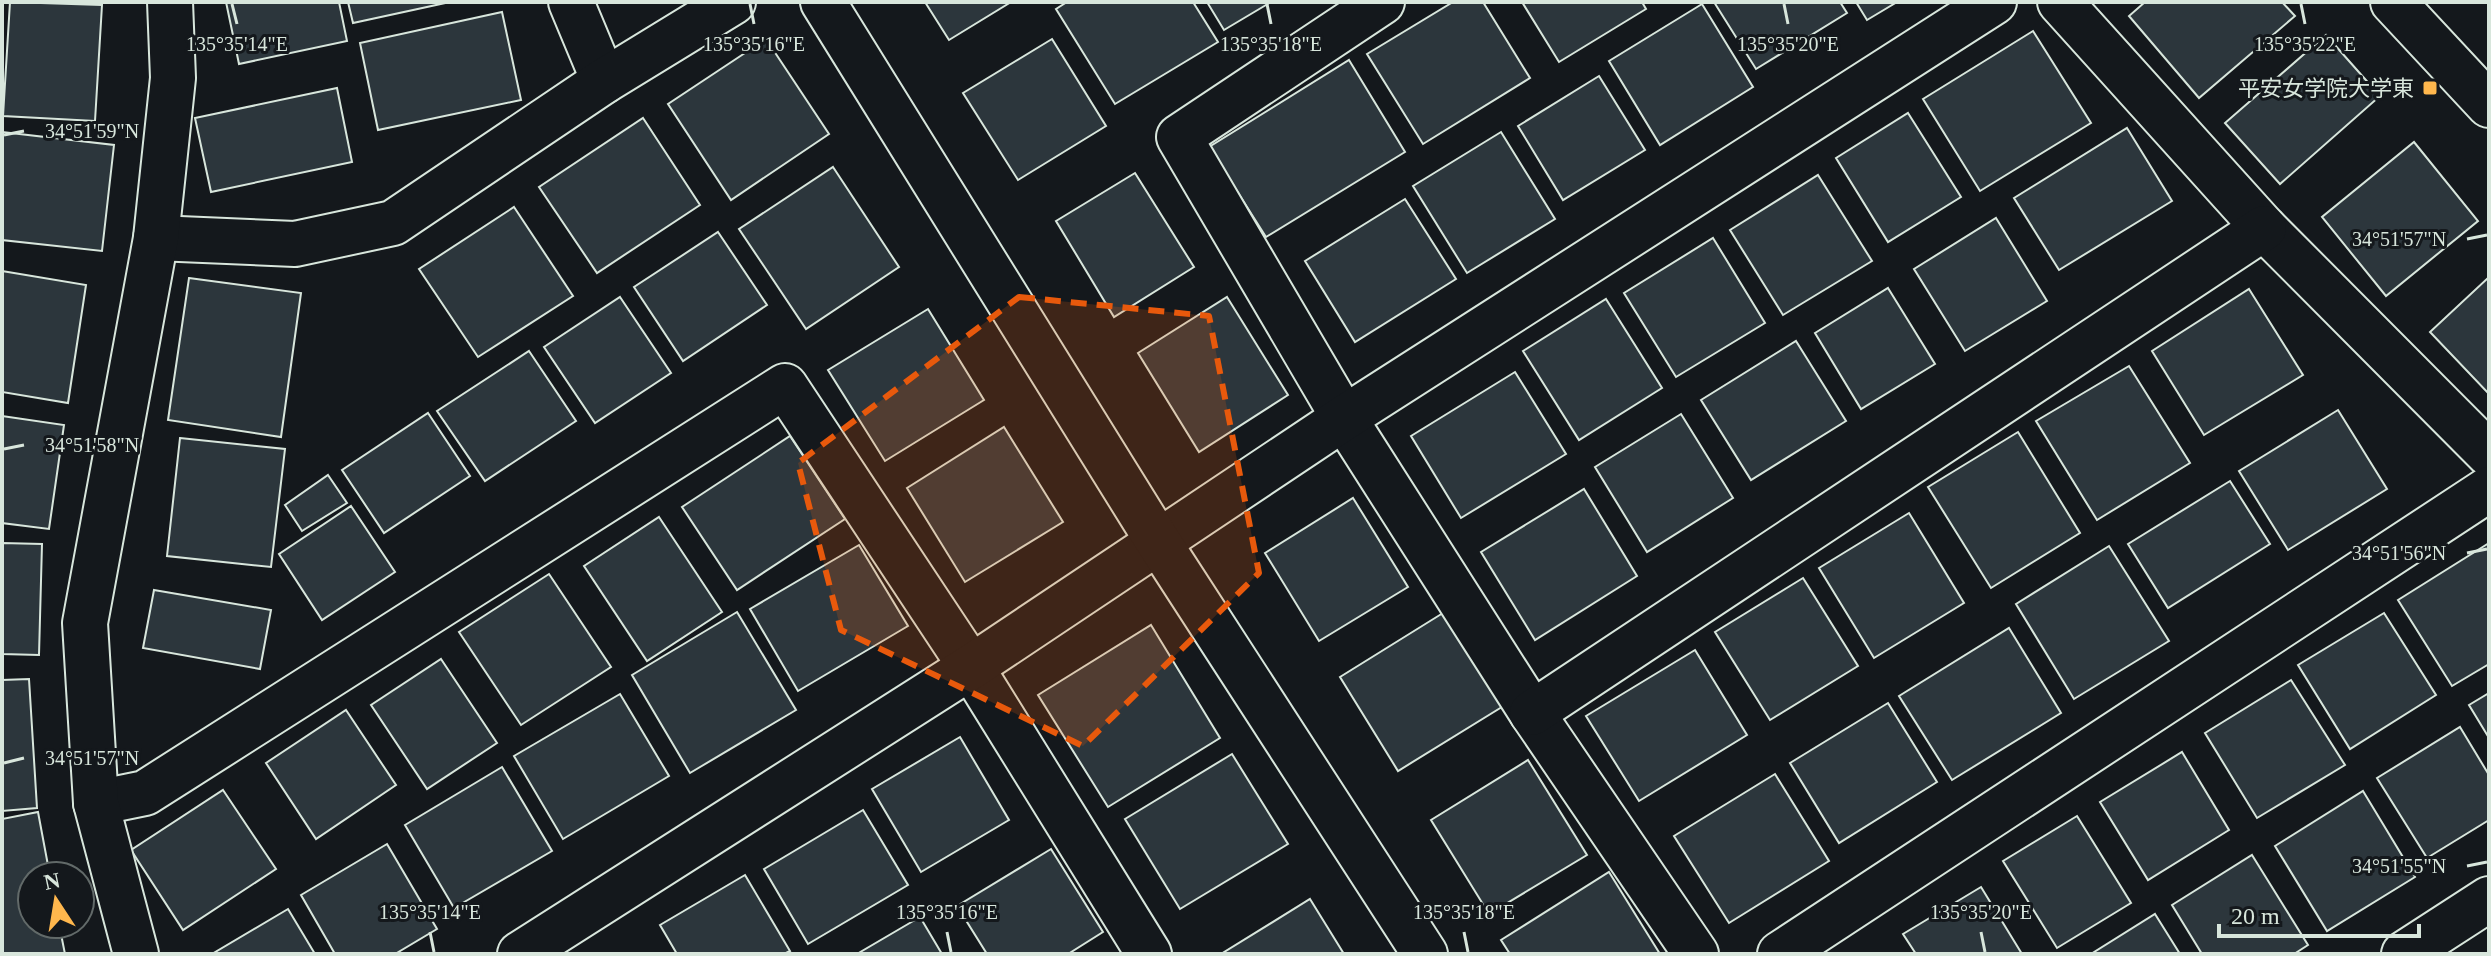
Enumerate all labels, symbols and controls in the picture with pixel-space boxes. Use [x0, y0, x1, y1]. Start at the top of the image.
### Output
text: 135°35'14"E [186, 33, 288, 55]
text: 135°35'16"E [703, 33, 805, 55]
text: 135°35'18"E [1220, 33, 1322, 55]
text: 135°35'20"E [1737, 33, 1839, 55]
text: 135°35'22"E [2254, 33, 2356, 55]
place label: 平安女学院大学東 [2238, 76, 2414, 101]
marker: 平安女学院大学東 [2421, 79, 2439, 97]
text: 34°51'59"N [45, 120, 139, 142]
text: 34°51'57"N [2352, 228, 2446, 250]
text: 34°51'58"N [45, 434, 139, 456]
text: 34°51'56"N [2352, 542, 2446, 564]
text: 34°51'57"N [45, 747, 139, 769]
text: 34°51'55"N [2352, 855, 2446, 877]
north arrow [16, 860, 96, 940]
text: N [42, 867, 62, 895]
scale bar [2219, 888, 2419, 938]
text: 135°35'14"E [379, 901, 481, 923]
text: 135°35'16"E [896, 901, 998, 923]
text: 135°35'18"E [1413, 901, 1515, 923]
text: 135°35'20"E [1930, 901, 2032, 923]
text: 20 m [2231, 903, 2280, 929]

